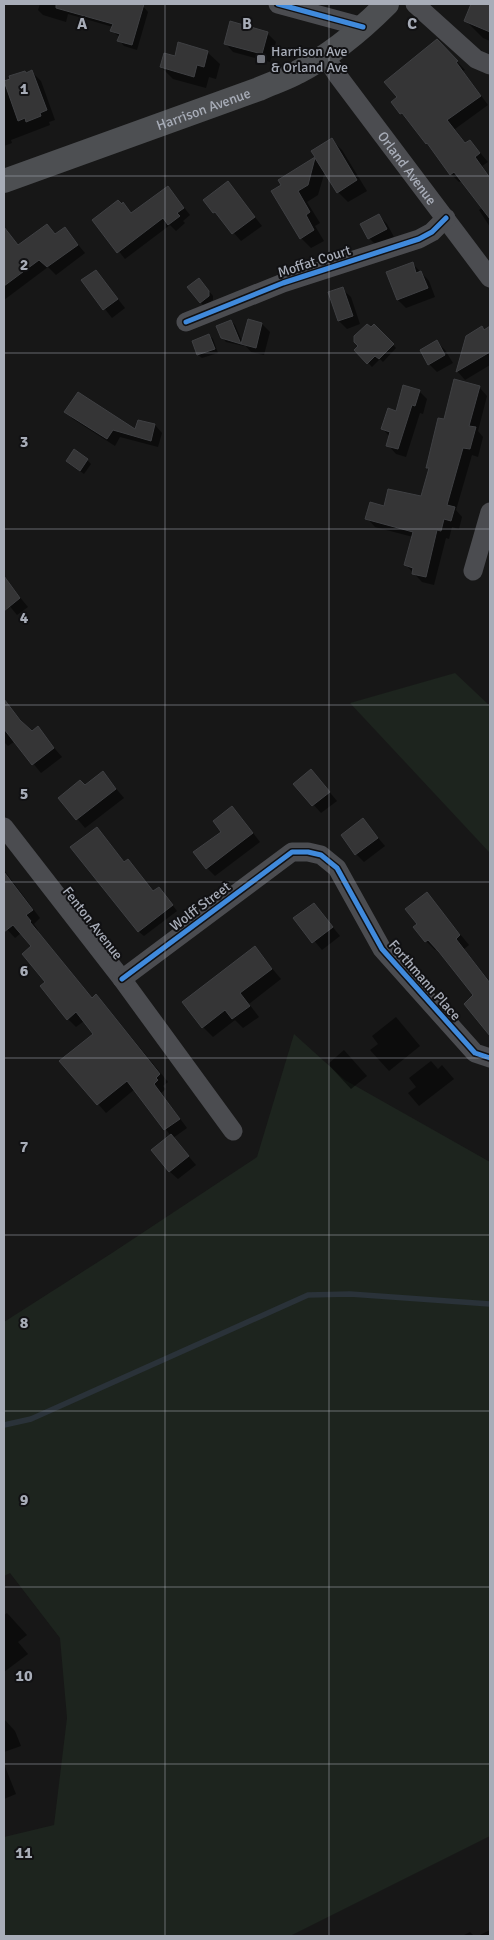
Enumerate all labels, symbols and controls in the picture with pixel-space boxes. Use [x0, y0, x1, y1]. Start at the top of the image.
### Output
text: A [77, 14, 88, 34]
text: B [242, 14, 252, 34]
text: C [407, 14, 417, 34]
place label: Harrison Ave & Orland Ave [271, 43, 348, 76]
marker: Harrison Ave & Orland Ave [255, 53, 267, 65]
text: 1 [20, 79, 29, 99]
street label: Harrison Avenue [154, 85, 253, 134]
street label: Orland Avenue [374, 128, 440, 208]
street label: Moffat Court [275, 242, 353, 281]
text: 2 [20, 255, 28, 275]
text: 3 [20, 432, 28, 452]
text: 4 [20, 608, 29, 628]
text: 5 [20, 784, 28, 804]
street label: Wolff Street [167, 878, 234, 935]
street label: Fenton Avenue [59, 883, 126, 963]
street label: Forthmann Place [385, 936, 464, 1024]
text: 6 [20, 961, 29, 981]
text: 7 [20, 1137, 29, 1157]
text: 8 [20, 1313, 29, 1333]
text: 9 [20, 1490, 29, 1510]
text: 10 [15, 1666, 33, 1686]
text: 11 [15, 1843, 33, 1863]

